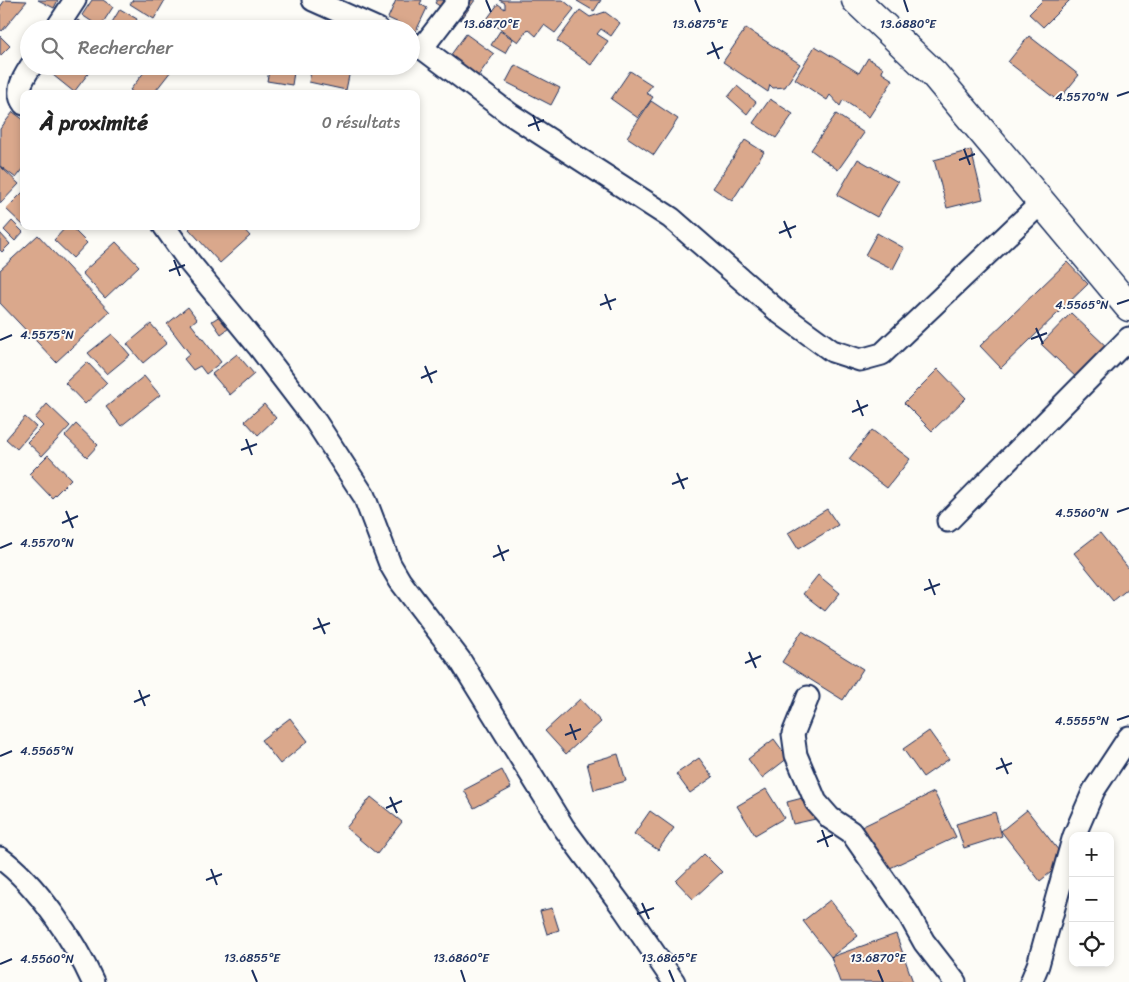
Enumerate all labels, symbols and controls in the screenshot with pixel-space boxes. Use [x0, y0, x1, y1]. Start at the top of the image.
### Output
text: 13.6870°E [463, 13, 520, 35]
text: 13.6875°E [672, 13, 729, 35]
text: 13.6880°E [880, 13, 937, 35]
search box [20, 20, 420, 75]
text: Rechercher [78, 31, 173, 64]
icon: search [38, 34, 66, 62]
text: 4.5570°N [1055, 86, 1110, 108]
text: À proximité [40, 104, 148, 142]
text: 0 résultats [322, 108, 400, 137]
text: 4.5565°N [1055, 294, 1109, 316]
text: 4.5575°N [20, 324, 74, 346]
text: 4.5560°N [1055, 502, 1110, 524]
text: 4.5570°N [20, 532, 75, 554]
text: 4.5555°N [1055, 710, 1110, 732]
text: 4.5565°N [20, 740, 74, 762]
map controls [1069, 832, 1114, 967]
button: + [1069, 832, 1114, 877]
button: − [1069, 877, 1114, 922]
button: locate [1069, 922, 1114, 967]
text: 13.6855°E [224, 947, 281, 969]
text: 13.6860°E [433, 947, 490, 969]
text: 13.6865°E [641, 947, 698, 969]
text: 13.6870°E [850, 947, 907, 969]
text: 4.5560°N [20, 948, 75, 970]

